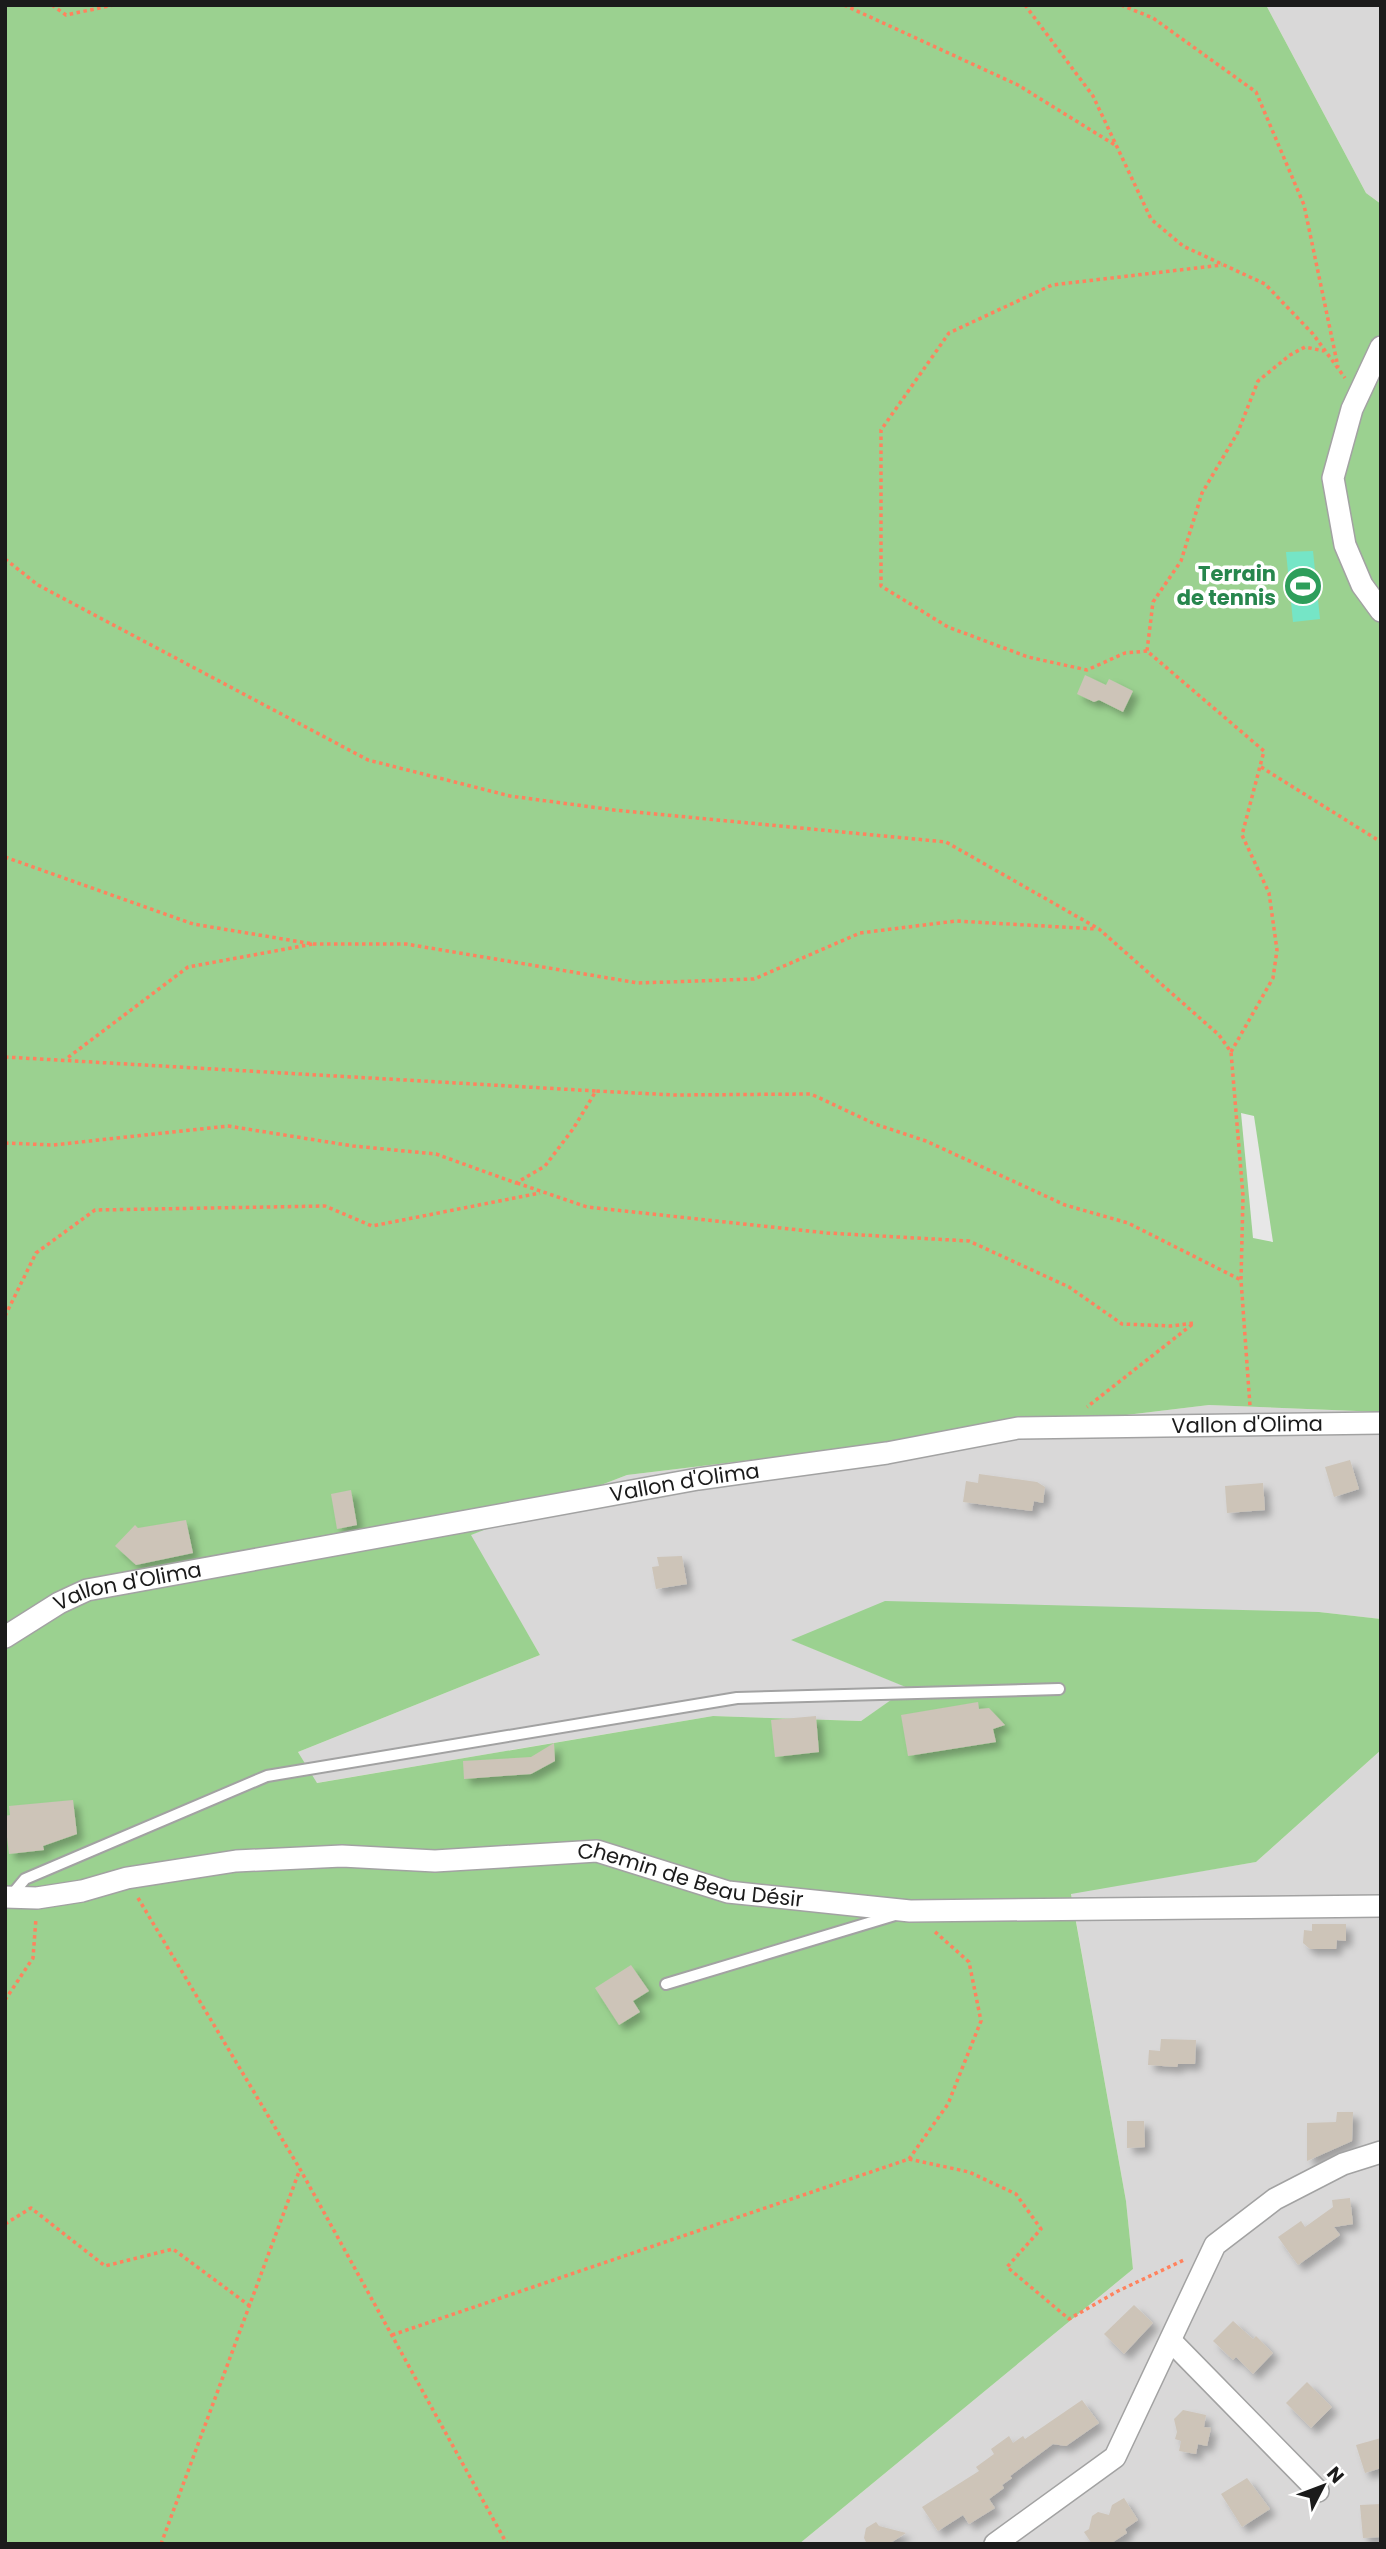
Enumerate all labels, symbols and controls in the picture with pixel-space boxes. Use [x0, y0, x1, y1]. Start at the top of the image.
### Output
place label: Terrain de tennis [1177, 559, 1276, 612]
sports icon: Terrain de tennis [1282, 565, 1324, 607]
street label: Vallon d'Olima [1171, 1409, 1323, 1440]
street label: Vallon d'Olima [607, 1456, 761, 1509]
street label: Vallon d'Olima [49, 1554, 204, 1618]
street label: Chemin de Beau Désir [577, 1836, 805, 1914]
north arrow [1288, 2451, 1358, 2521]
text: N [1320, 2461, 1350, 2489]

